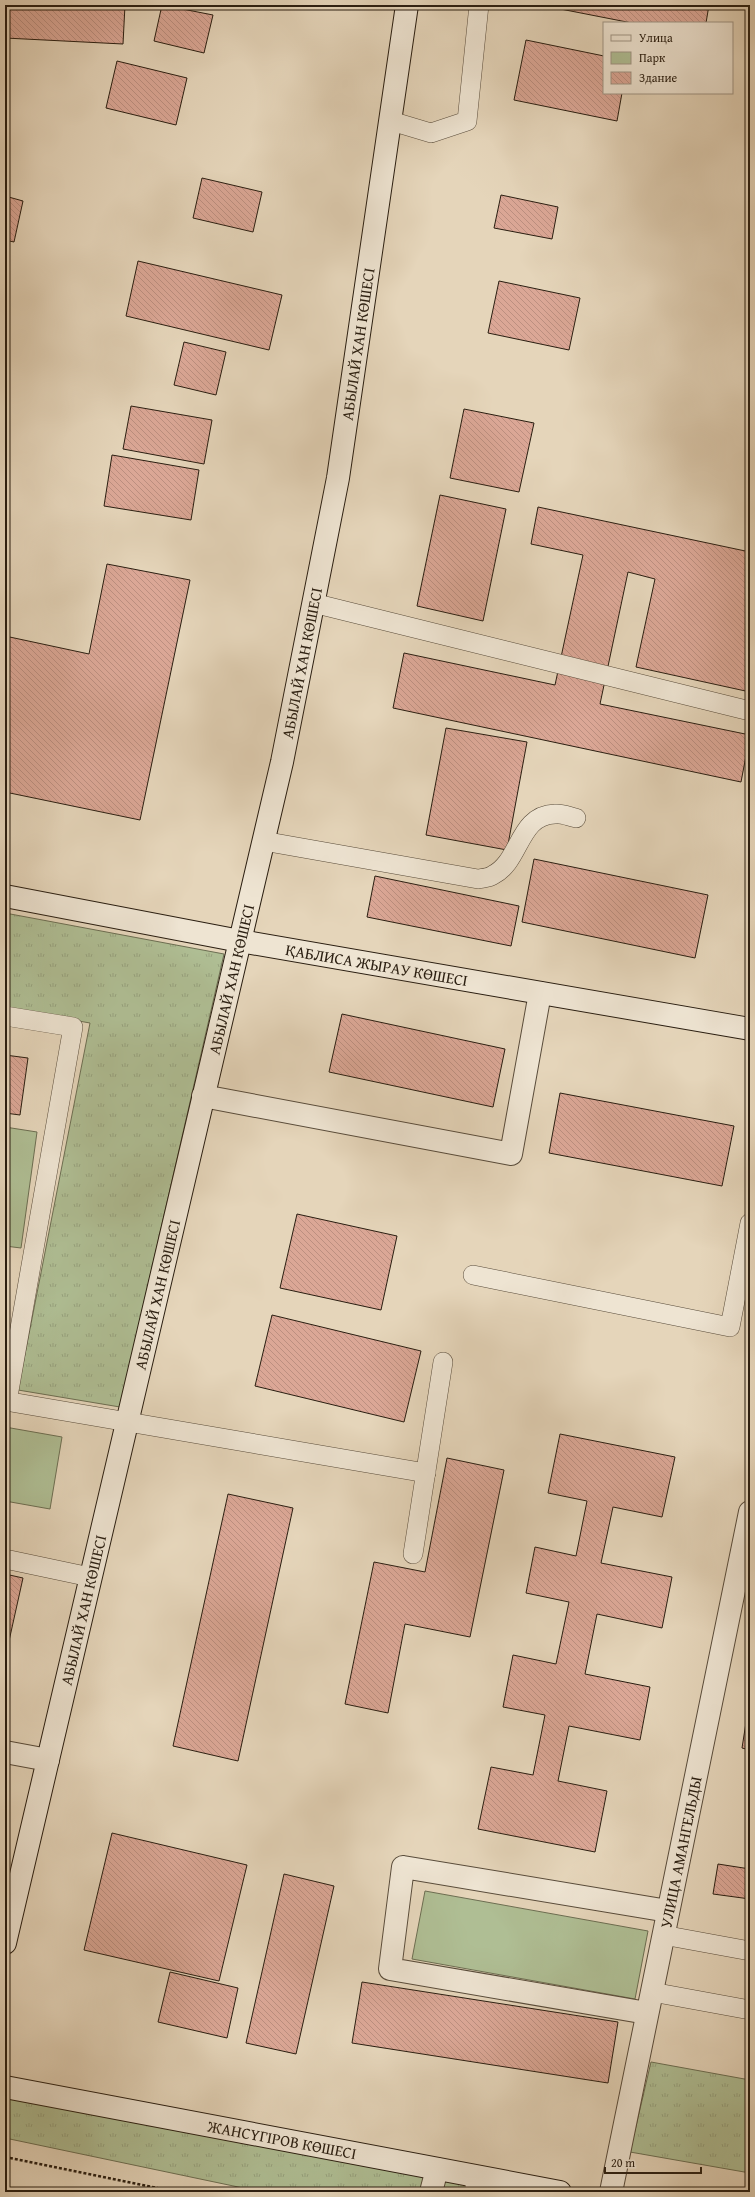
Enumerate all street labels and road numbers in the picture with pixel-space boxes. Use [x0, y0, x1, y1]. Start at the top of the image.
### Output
street label: АБЫЛАЙ ХАН КӨШЕСІ [335, 266, 381, 422]
street label: АБЫЛАЙ ХАН КӨШЕСІ [275, 585, 328, 741]
street label: АБЫЛАЙ ХАН КӨШЕСІ [202, 901, 260, 1057]
street label: ҚАБЛИСА ЖЫРАУ КӨШЕСІ [284, 937, 470, 992]
street label: АБЫЛАЙ ХАН КӨШЕСІ [128, 1217, 186, 1372]
street label: АБЫЛАЙ ХАН КӨШЕСІ [54, 1532, 112, 1688]
street label: УЛИЦА АМАНГЕЛЬДЫ [653, 1774, 708, 1930]
street label: ЖАНСҮГІРОВ КӨШЕСІ [205, 2113, 359, 2165]

